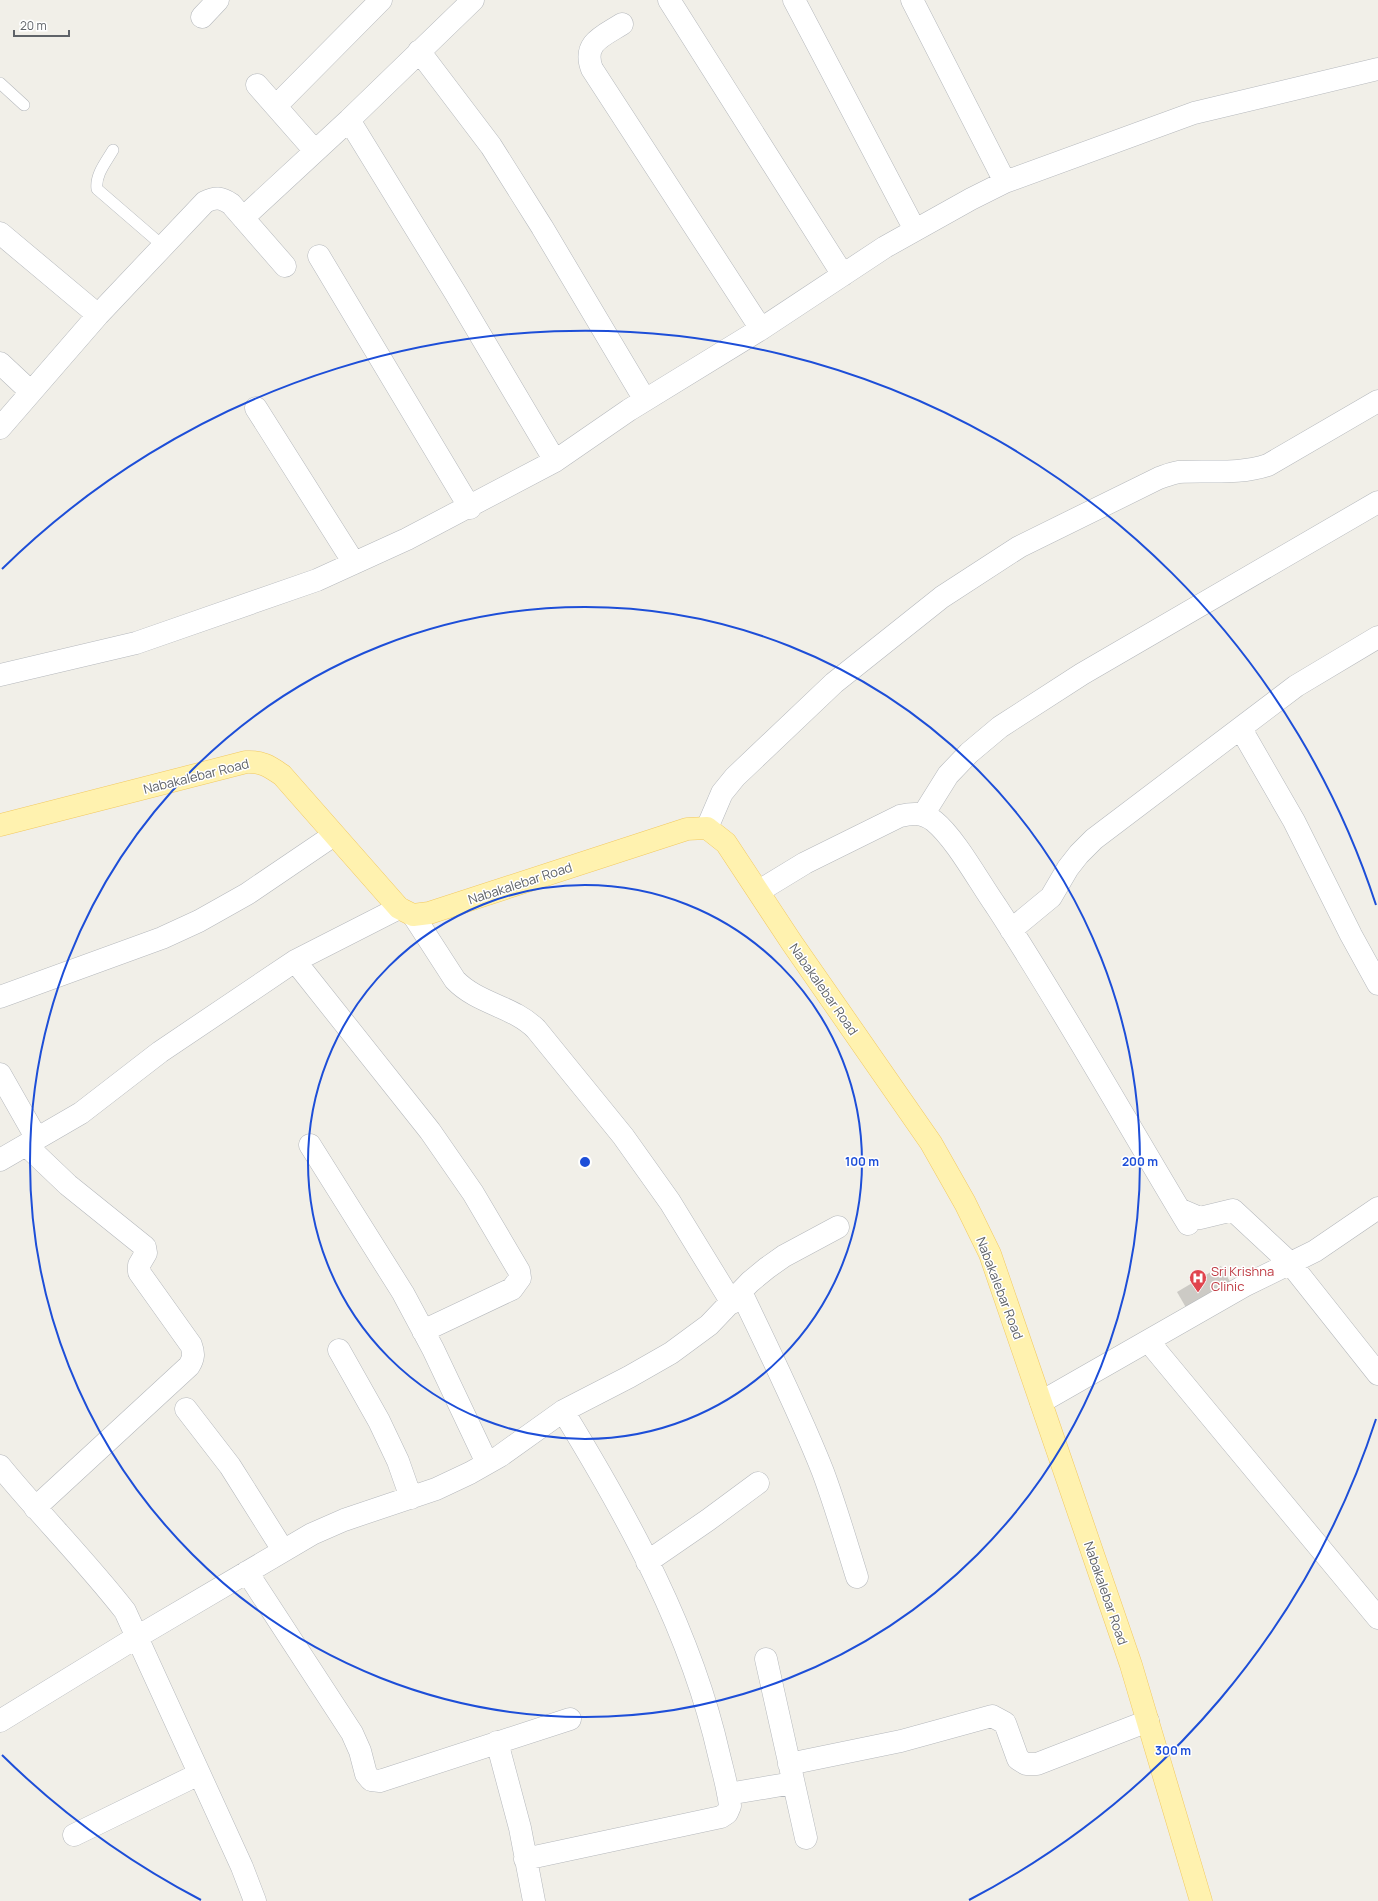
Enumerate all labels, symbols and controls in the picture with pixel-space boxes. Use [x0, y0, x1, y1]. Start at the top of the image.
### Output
scale bar [14, 12, 69, 38]
text: 20 m [20, 17, 47, 34]
street label: Nabakalebar Road [141, 754, 251, 798]
street label: Nabakalebar Road [466, 858, 574, 908]
street label: Nabakalebar Road [786, 939, 862, 1039]
text: 100 m [845, 1153, 879, 1170]
text: 200 m [1122, 1153, 1158, 1170]
centre of rings [578, 1155, 592, 1169]
street label: Nabakalebar Road [972, 1234, 1028, 1342]
place label: Sri Krishna Clinic [1211, 1262, 1274, 1295]
hospital icon: Sri Krishna Clinic [1188, 1268, 1208, 1293]
street label: Nabakalebar Road [1080, 1539, 1132, 1647]
text: 300 m [1155, 1742, 1191, 1759]

